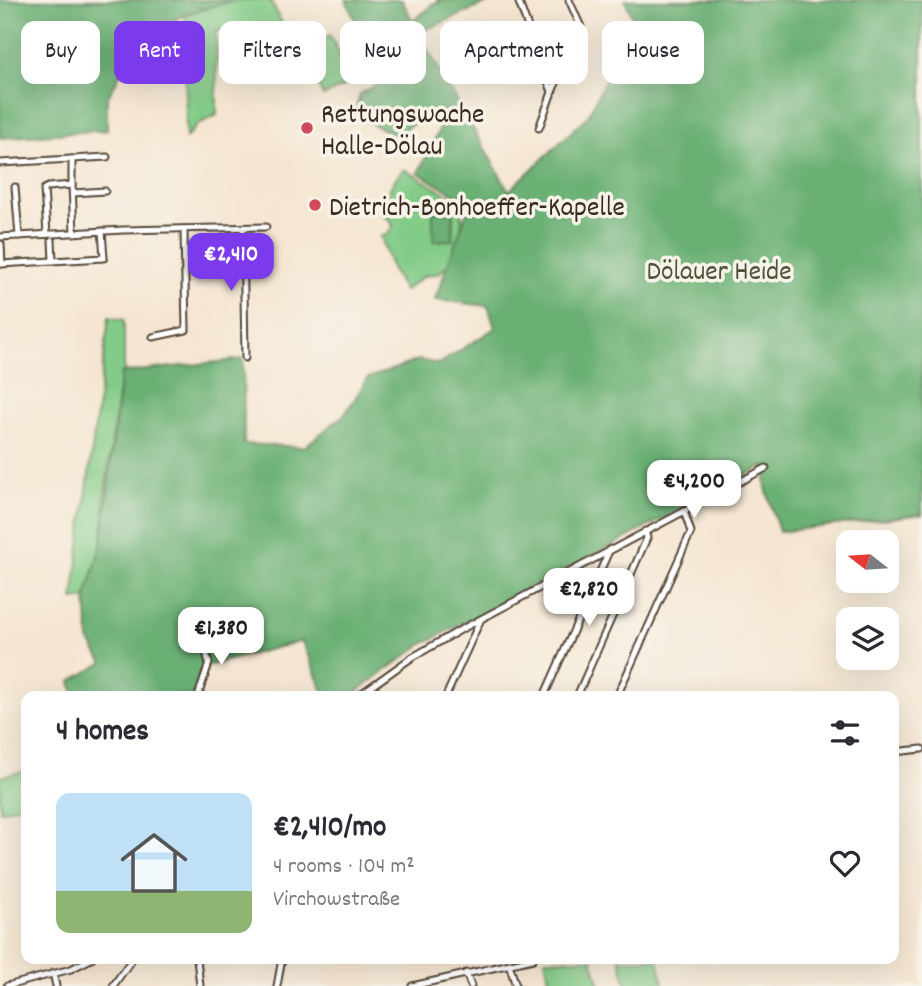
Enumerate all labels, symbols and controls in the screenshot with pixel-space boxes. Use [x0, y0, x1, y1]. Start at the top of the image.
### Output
chip: Buy [21, 21, 100, 84]
chip: Rent [114, 21, 205, 84]
chip: Filters [219, 21, 326, 84]
chip: New [340, 21, 426, 84]
chip: Apartment [440, 21, 588, 84]
chip: House [602, 21, 704, 84]
place label: Rettungswache Halle-Dölau [321, 97, 484, 169]
marker: Rettungswache Halle-Dölau [299, 120, 315, 136]
place label: Dietrich-Bonhoeffer-Kapelle [329, 190, 625, 230]
marker: Dietrich-Bonhoeffer-Kapelle [307, 197, 323, 213]
pin: €2,410 [174, 233, 288, 293]
text: €2,410 [204, 239, 258, 272]
park label: Dölauer Heide [646, 254, 792, 294]
pin: €4,200 [637, 461, 751, 520]
text: €4,200 [663, 466, 725, 499]
north arrow [836, 530, 900, 593]
map controls [836, 530, 899, 670]
pin: €2,820 [532, 568, 646, 628]
text: €2,820 [559, 574, 619, 607]
button: layers [836, 607, 899, 670]
pin: €1,380 [164, 608, 278, 667]
text: €1,380 [194, 613, 248, 646]
text: 4 homes [56, 712, 149, 755]
icon: filters [826, 714, 864, 752]
text: €2,410/mo [273, 808, 386, 851]
icon: home [112, 821, 196, 905]
icon: heart [826, 844, 864, 882]
text: 4 rooms · 104 m² [273, 851, 415, 884]
text: Virchowstraße [273, 884, 400, 917]

